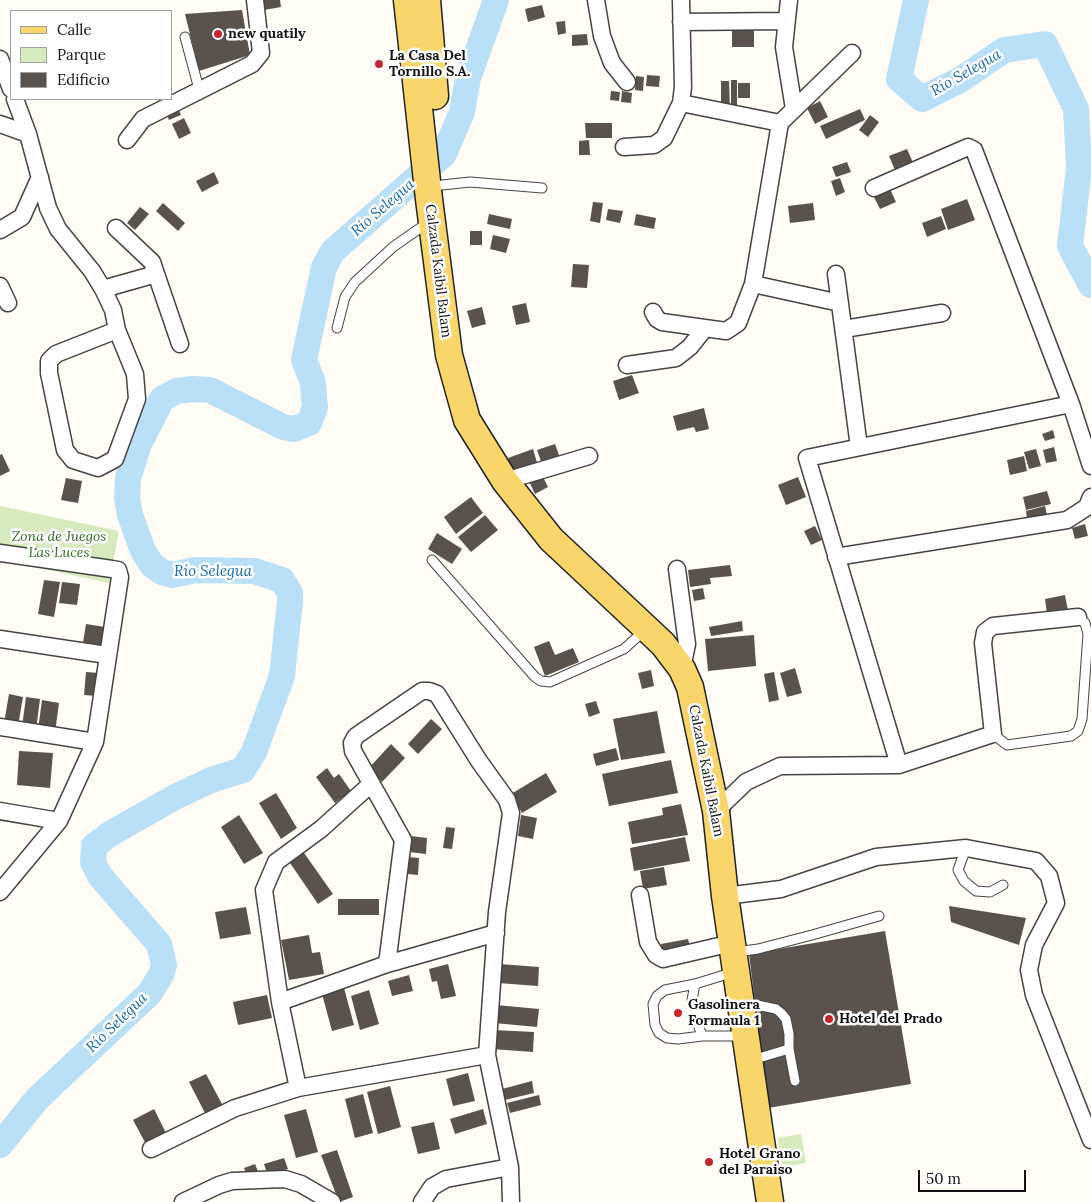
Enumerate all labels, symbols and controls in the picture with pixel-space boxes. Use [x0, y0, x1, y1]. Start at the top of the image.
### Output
legend [10, 10, 172, 100]
text: Calle [57, 20, 92, 39]
place label: new quatily [228, 26, 306, 42]
marker: new quatily [212, 28, 224, 40]
text: Parque [57, 45, 106, 64]
water label: Río Selegua [928, 46, 1004, 100]
place label: La Casa Del Tornillo S.A. [389, 48, 470, 80]
marker: La Casa Del Tornillo S.A. [373, 58, 385, 70]
text: Edificio [57, 70, 110, 89]
water label: Río Selegua [348, 176, 418, 240]
street label: Calzada Kaibil Balam [421, 203, 455, 339]
park label: Zona de Juegos Las Luces [12, 529, 106, 562]
water label: Río Selegua [174, 563, 252, 581]
street label: Calzada Kaibil Balam [685, 704, 727, 838]
water label: Río Selegua [83, 989, 151, 1057]
place label: Gasolinera Formaula 1 [688, 997, 760, 1030]
marker: Gasolinera Formaula 1 [672, 1007, 684, 1019]
place label: Hotel del Prado [839, 1011, 942, 1027]
marker: Hotel del Prado [823, 1013, 835, 1025]
place label: Hotel Grano del Paraiso [719, 1146, 801, 1178]
marker: Hotel Grano del Paraiso [703, 1156, 715, 1168]
scale bar [921, 1160, 1028, 1192]
text: 50 m [926, 1169, 961, 1188]

